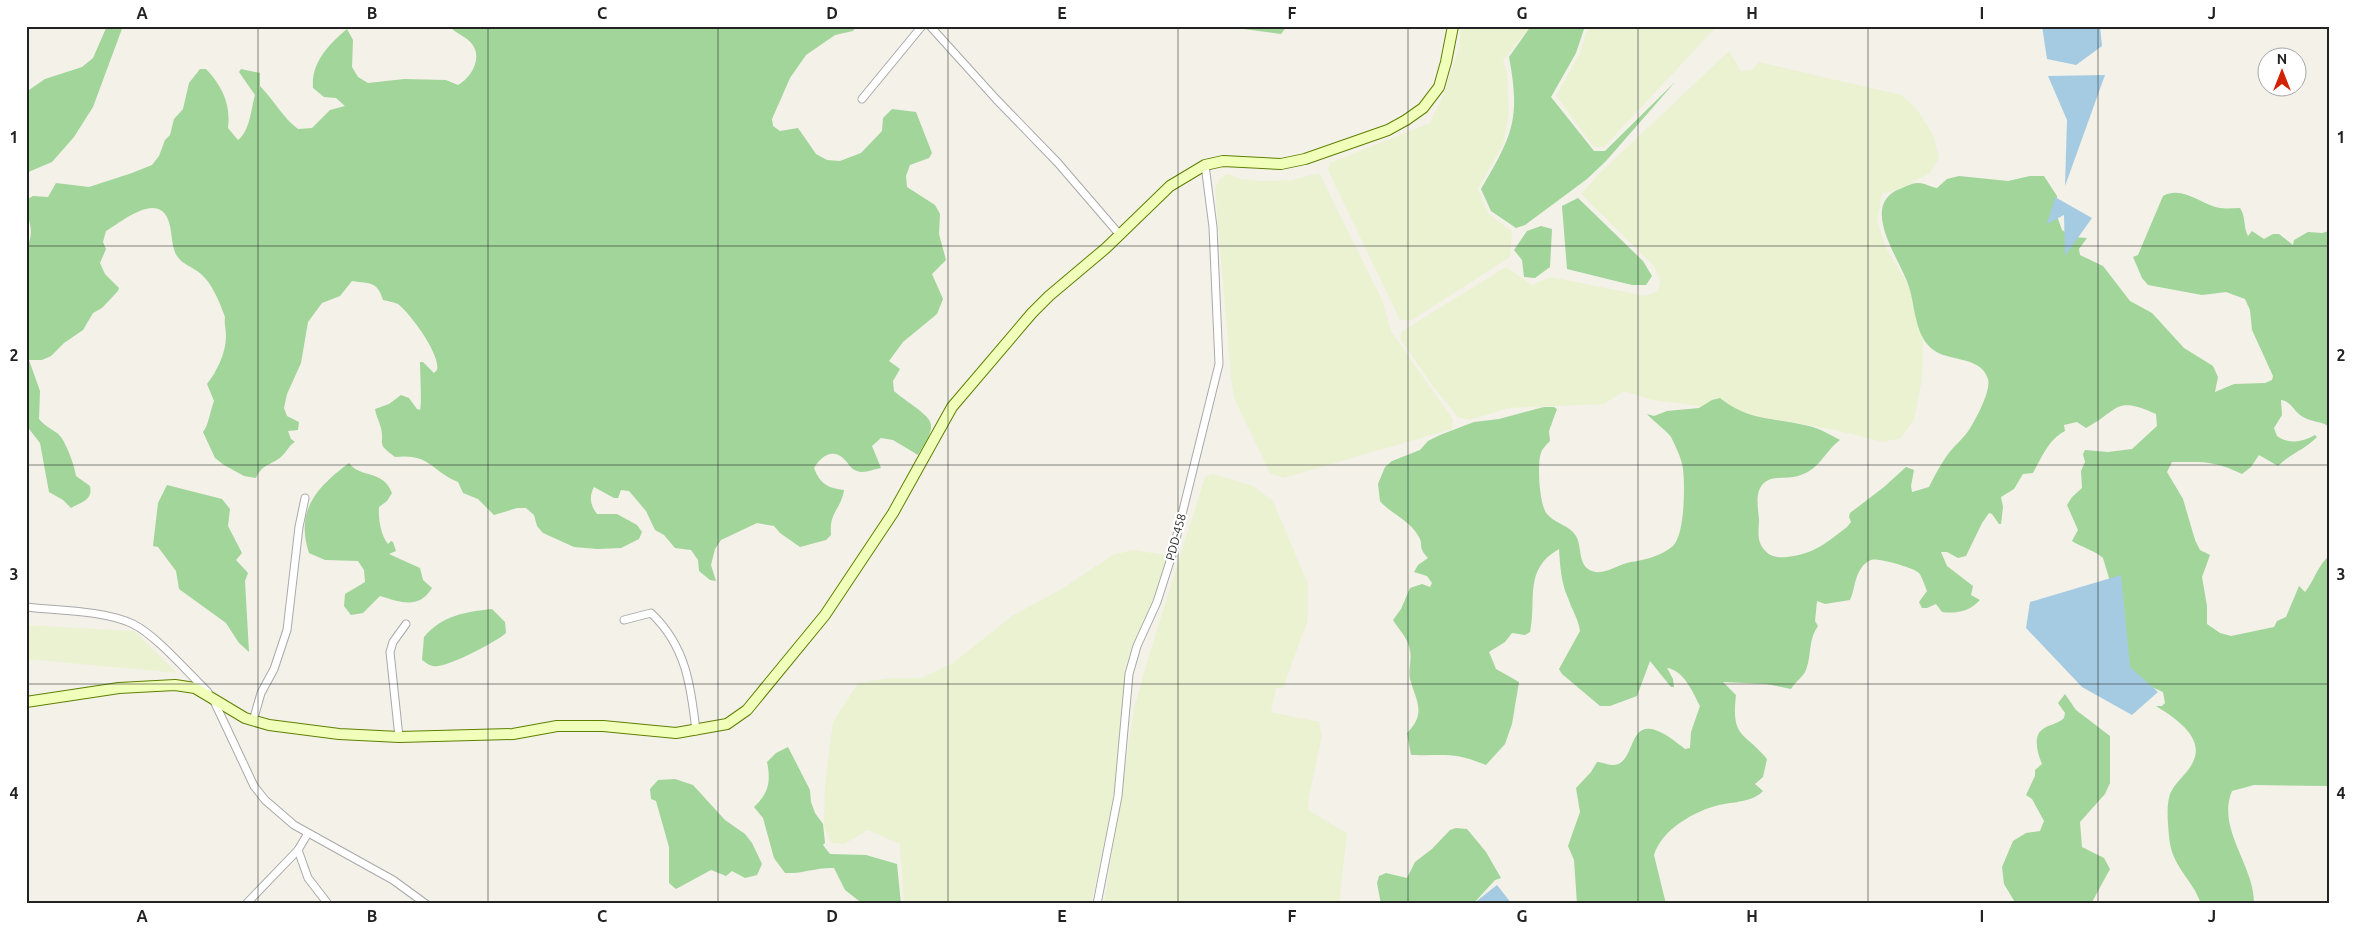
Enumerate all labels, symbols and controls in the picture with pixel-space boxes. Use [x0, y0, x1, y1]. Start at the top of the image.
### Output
text: A [136, 4, 148, 22]
text: B [367, 4, 377, 22]
text: C [597, 4, 607, 22]
text: D [826, 4, 838, 22]
text: E [1057, 4, 1067, 22]
text: F [1288, 4, 1297, 22]
text: G [1516, 4, 1528, 22]
text: H [1746, 4, 1758, 22]
text: I [1980, 4, 1984, 22]
text: J [2208, 4, 2216, 22]
north arrow [2258, 48, 2308, 98]
text: N [2277, 51, 2287, 67]
text: 1 [9, 128, 19, 146]
text: 1 [2336, 128, 2346, 146]
text: 2 [9, 346, 19, 364]
text: 2 [2336, 346, 2346, 364]
street label: PDD-458 [1163, 512, 1188, 562]
text: 3 [9, 565, 19, 583]
text: 3 [2336, 565, 2346, 583]
text: 4 [9, 784, 19, 802]
text: 4 [2336, 784, 2346, 802]
text: A [136, 907, 148, 925]
text: B [367, 907, 377, 925]
text: C [597, 907, 607, 925]
text: D [826, 907, 838, 925]
text: E [1057, 907, 1067, 925]
text: F [1288, 907, 1297, 925]
text: G [1516, 907, 1528, 925]
text: H [1746, 907, 1758, 925]
text: I [1980, 907, 1984, 925]
text: J [2208, 907, 2216, 925]

